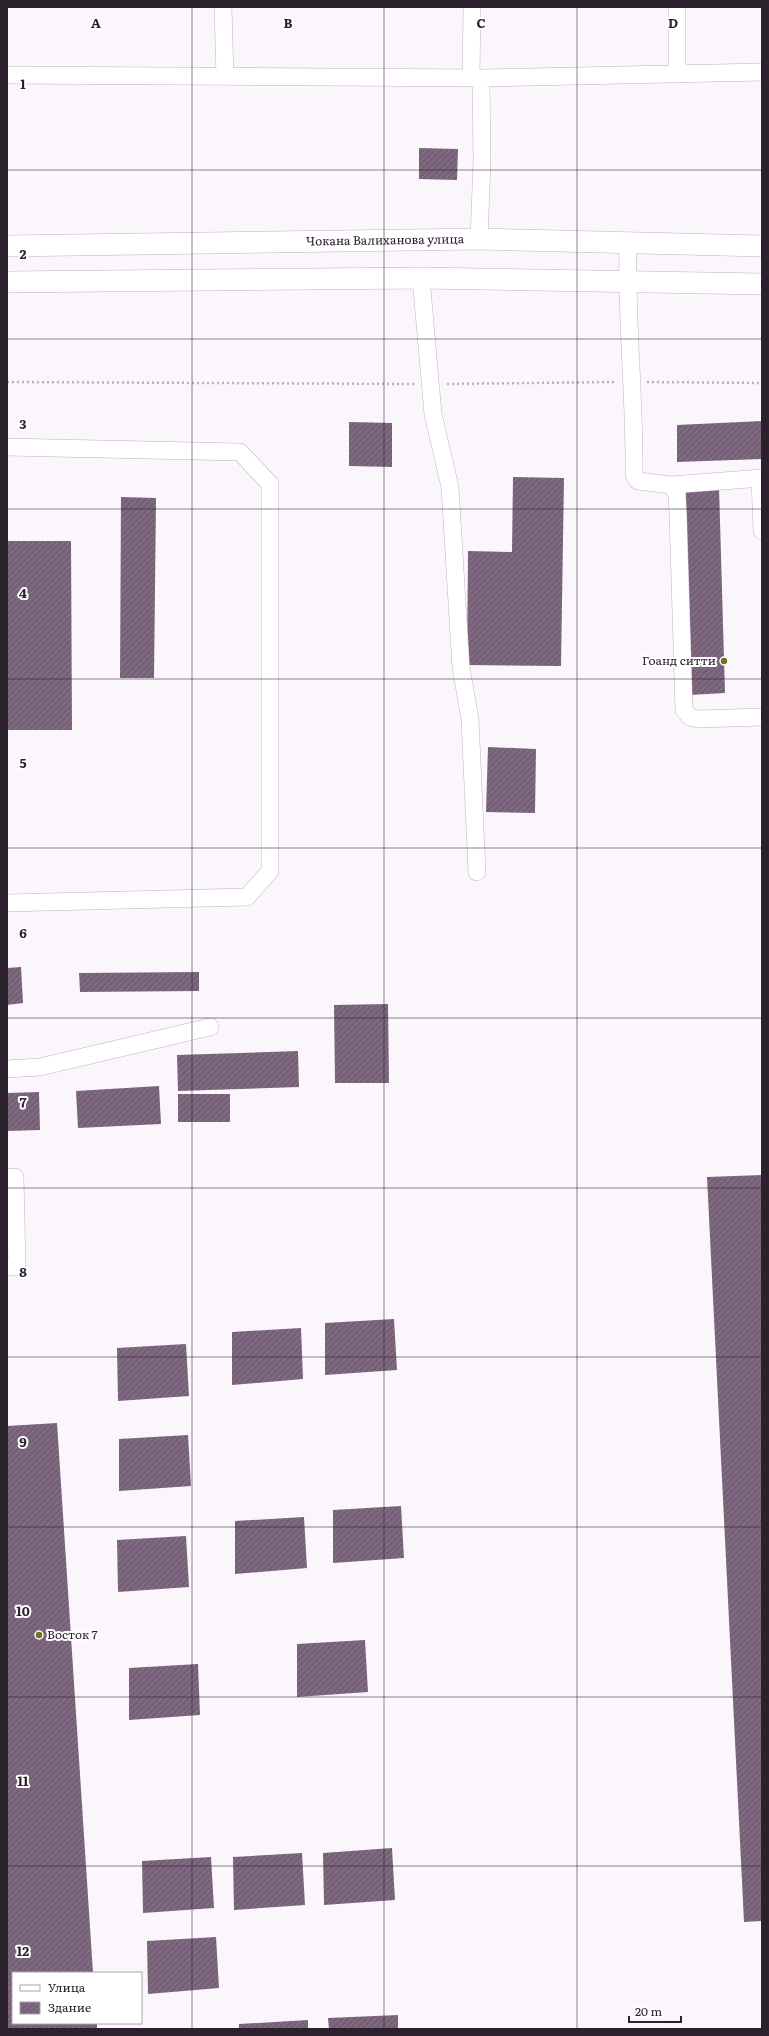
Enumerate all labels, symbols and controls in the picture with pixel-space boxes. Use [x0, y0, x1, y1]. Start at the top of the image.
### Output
text: A [91, 13, 101, 32]
text: B [284, 13, 293, 32]
text: C [476, 13, 486, 32]
text: D [668, 13, 678, 32]
text: 1 [20, 74, 26, 93]
street label: Чокана Валиханова улица [306, 229, 465, 250]
text: 2 [20, 244, 27, 263]
text: 3 [19, 414, 27, 433]
text: 4 [19, 583, 27, 602]
place label: Гоанд ситти [642, 651, 716, 669]
marker: Гоанд ситти [719, 656, 729, 666]
text: 5 [19, 753, 27, 772]
text: 6 [19, 923, 27, 942]
text: 7 [19, 1092, 27, 1111]
text: 8 [19, 1262, 27, 1281]
text: 9 [19, 1432, 27, 1451]
text: 10 [16, 1601, 30, 1620]
place label: Восток 7 [47, 1625, 98, 1643]
marker: Восток 7 [34, 1630, 44, 1640]
text: 11 [18, 1771, 29, 1790]
text: 12 [17, 1941, 29, 1960]
legend [12, 1972, 142, 2024]
text: Улица [48, 1978, 86, 1996]
text: Здание [48, 1998, 91, 2016]
scale bar [629, 1998, 681, 2024]
text: 20 m [635, 2002, 662, 2020]

